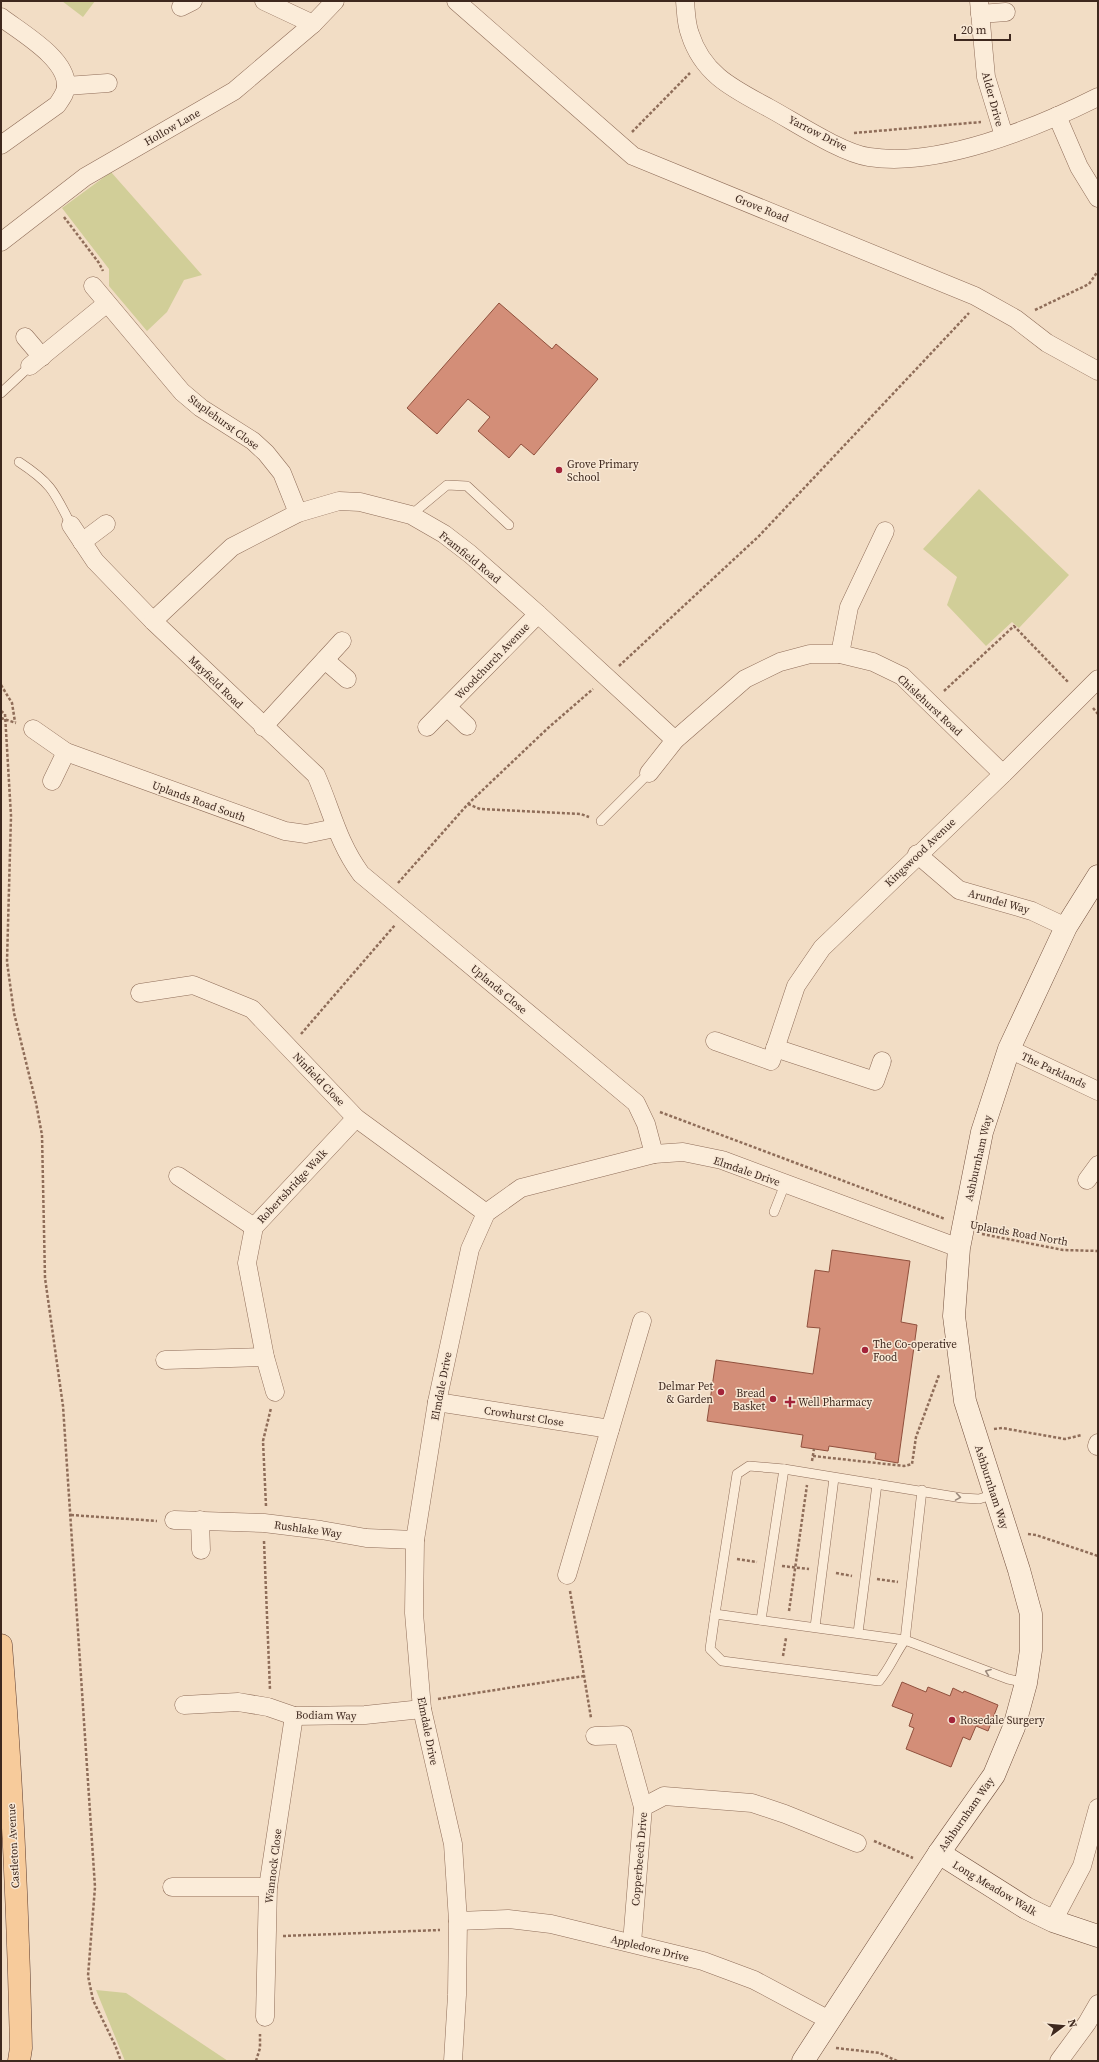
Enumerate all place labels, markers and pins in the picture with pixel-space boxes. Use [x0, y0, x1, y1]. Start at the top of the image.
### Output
place label: Grove Primary School [567, 457, 639, 485]
marker: Grove Primary School [554, 465, 564, 475]
place label: The Co-operative Food [873, 1337, 957, 1365]
marker: The Co-operative Food [860, 1345, 870, 1355]
place label: Delmar Pet & Garden [658, 1379, 713, 1407]
place label: Bread Basket [733, 1386, 766, 1414]
marker: Delmar Pet & Garden [716, 1387, 726, 1397]
marker: Bread Basket [768, 1394, 778, 1404]
place label: Well Pharmacy [798, 1395, 873, 1410]
marker: Well Pharmacy [785, 1397, 795, 1407]
place label: Rosedale Surgery [960, 1713, 1045, 1728]
marker: Rosedale Surgery [947, 1715, 957, 1725]

